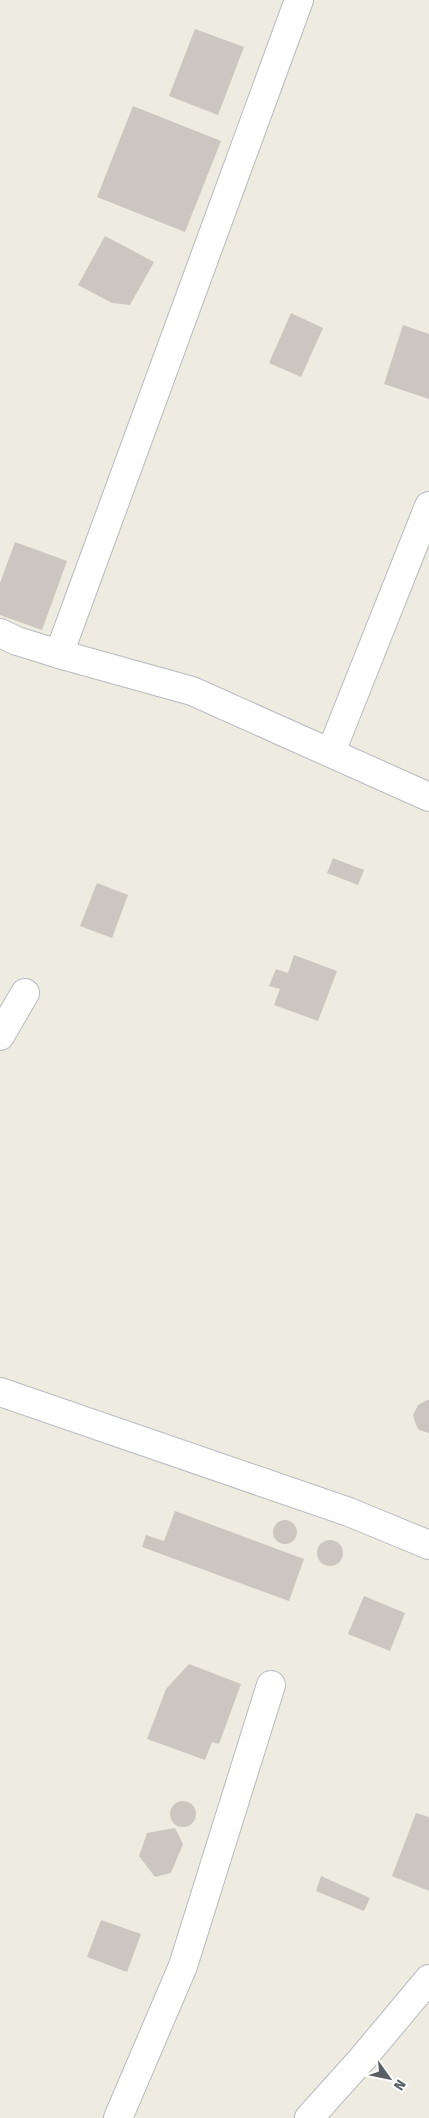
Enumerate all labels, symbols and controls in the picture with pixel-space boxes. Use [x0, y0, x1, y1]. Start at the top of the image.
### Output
north arrow [364, 2053, 414, 2103]
text: N [390, 2076, 409, 2093]

